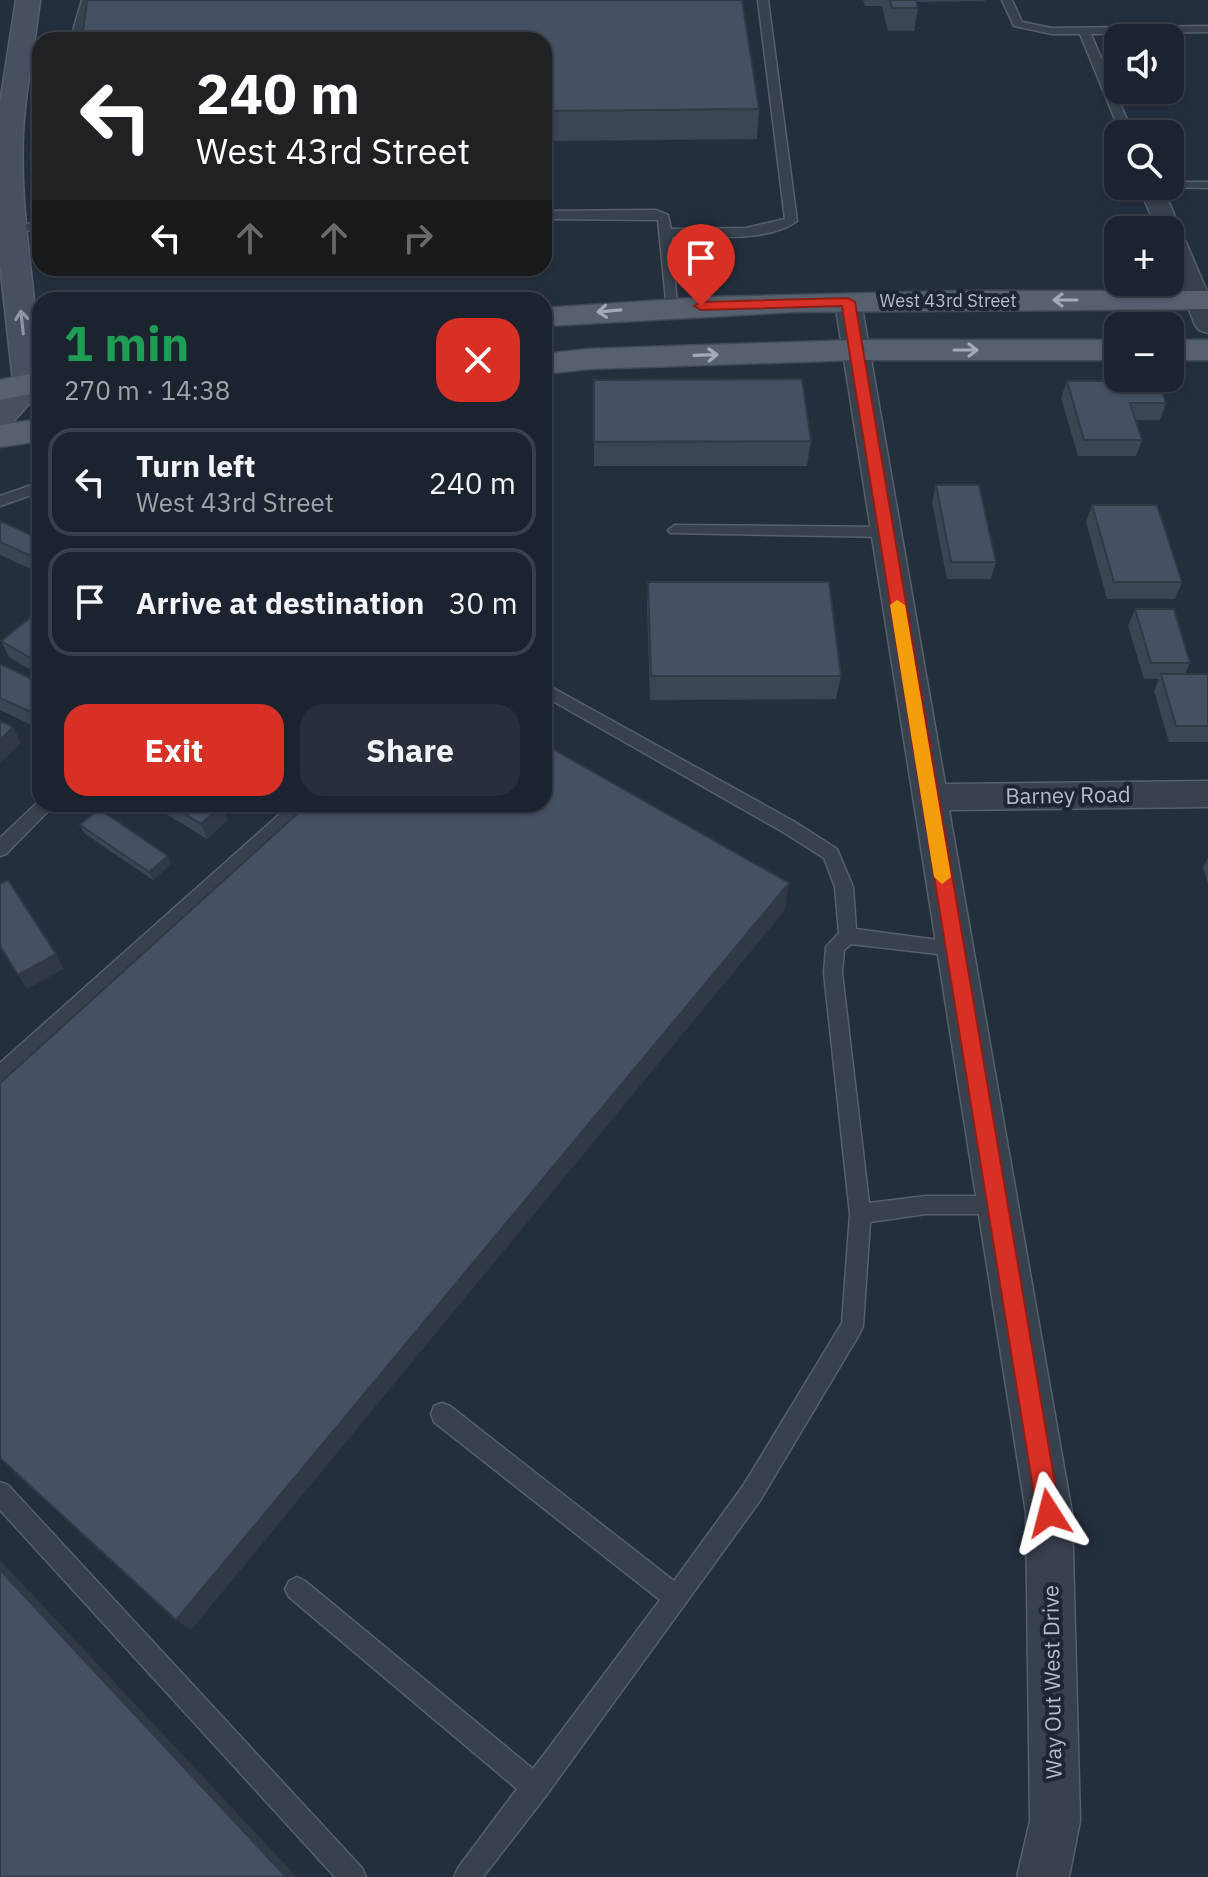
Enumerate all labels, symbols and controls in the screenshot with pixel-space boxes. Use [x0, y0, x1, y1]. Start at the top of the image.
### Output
map controls [1104, 24, 1184, 392]
button: sound [1104, 24, 1184, 104]
text: 240 m [196, 57, 360, 129]
icon: left [64, 64, 168, 168]
button: search [1104, 120, 1184, 200]
text: West 43rd Street [196, 127, 470, 174]
icon: left [144, 216, 188, 260]
icon: ahead [228, 216, 272, 260]
icon: ahead [312, 216, 356, 260]
icon: right [396, 216, 440, 260]
button: + [1104, 216, 1184, 296]
pin [667, 224, 735, 306]
icon: arrive [679, 236, 723, 280]
street label: West 43rd Street [879, 289, 1017, 312]
one-way arrow [1052, 292, 1079, 308]
one-way arrow [596, 304, 623, 319]
one-way arrow [14, 309, 29, 336]
text: 1 min [64, 312, 189, 374]
button: − [1104, 312, 1184, 392]
button: close [436, 318, 520, 402]
one-way arrow [952, 342, 979, 358]
one-way arrow [692, 348, 719, 363]
text: 270 m · 14:38 [64, 373, 230, 407]
text: Turn left [136, 446, 255, 485]
icon: left [68, 460, 112, 504]
text: 240 m [429, 463, 516, 502]
text: West 43rd Street [136, 485, 334, 519]
icon: arrive [68, 580, 112, 624]
text: Arrive at destination [136, 583, 424, 622]
text: 30 m [448, 583, 518, 622]
button: Exit [64, 704, 284, 796]
button: Share [300, 704, 520, 796]
street label: Barney Road [1005, 779, 1131, 810]
position arrow [1007, 1471, 1091, 1555]
street label: Way Out West Drive [1035, 1585, 1068, 1779]

